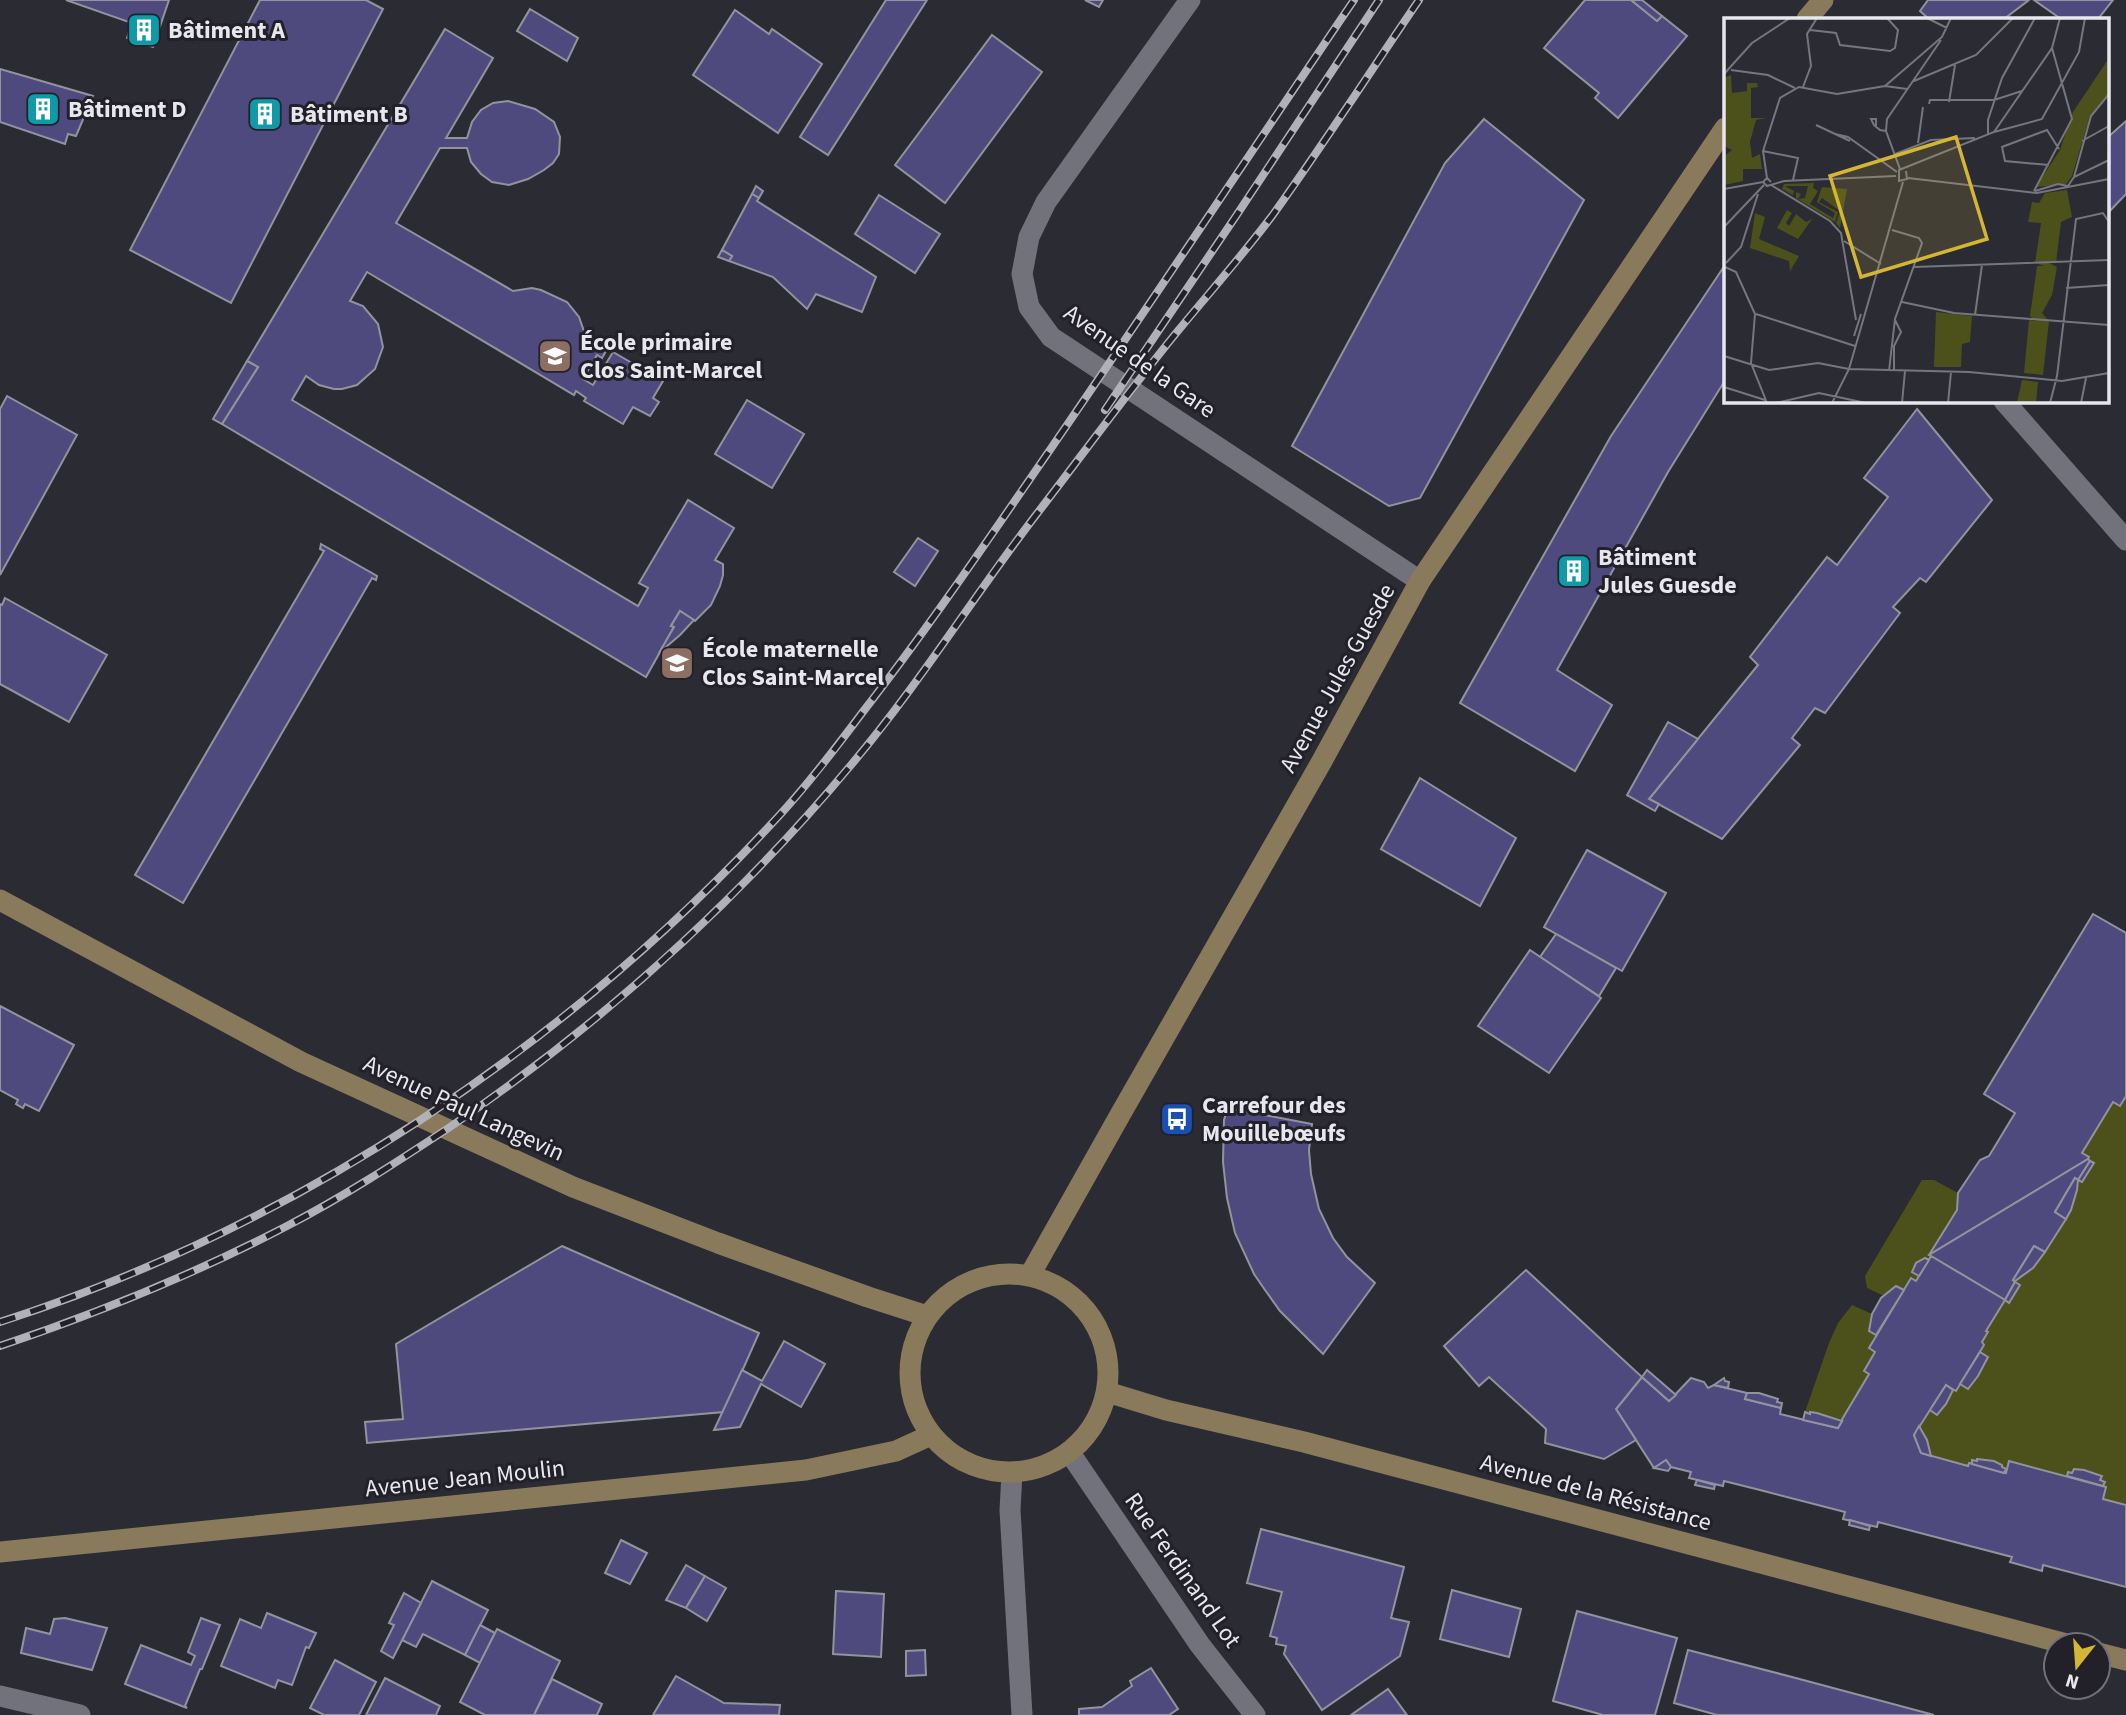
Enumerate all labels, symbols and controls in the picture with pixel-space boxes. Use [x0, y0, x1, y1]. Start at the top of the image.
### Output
building icon: Bâtiment A [125, 11, 163, 49]
place label: Bâtiment A [168, 13, 285, 48]
inset map [1724, 18, 2108, 402]
building icon: Bâtiment D [24, 90, 62, 128]
place label: Bâtiment D [68, 92, 187, 127]
building icon: Bâtiment B [246, 95, 284, 133]
place label: Bâtiment B [290, 97, 408, 132]
street label: Avenue de la Gare [1056, 296, 1223, 427]
place label: École primaire Clos Saint-Marcel [580, 325, 762, 388]
school or university icon: École primaire Clos Saint-Marcel [536, 337, 574, 375]
place label: Bâtiment Jules Guesde [1598, 540, 1737, 603]
building icon: Bâtiment Jules Guesde [1555, 552, 1593, 590]
street label: Avenue Jules Guesde [1271, 577, 1404, 779]
place label: École maternelle Clos Saint-Marcel [702, 632, 884, 695]
school or university icon: École maternelle Clos Saint-Marcel [658, 644, 696, 682]
street label: Avenue Paul Langevin [357, 1046, 570, 1170]
place label: Carrefour des Mouillebœufs [1202, 1088, 1346, 1151]
bus stop icon: Carrefour des Mouillebœufs [1158, 1100, 1196, 1138]
street label: Avenue de la Résistance [1476, 1445, 1715, 1540]
street label: Avenue Jean Moulin [364, 1451, 567, 1506]
street label: Rue Ferdinand Lot [1116, 1485, 1249, 1655]
north arrow [2042, 1631, 2112, 1701]
text: N [2062, 1666, 2082, 1696]

